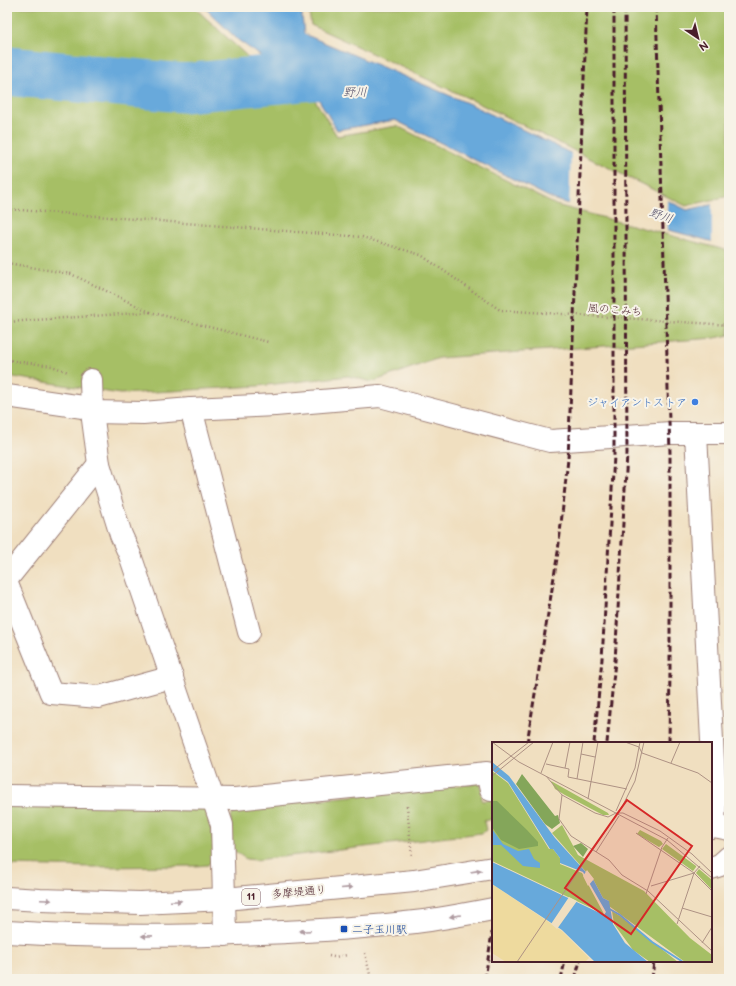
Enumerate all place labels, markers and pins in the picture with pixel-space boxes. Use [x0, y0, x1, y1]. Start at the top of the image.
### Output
place label: ジャイアントストア [587, 396, 687, 409]
marker: ジャイアントストア [690, 397, 700, 407]
place label: 二子玉川駅 [352, 923, 407, 936]
marker: 二子玉川駅 [339, 924, 349, 934]

